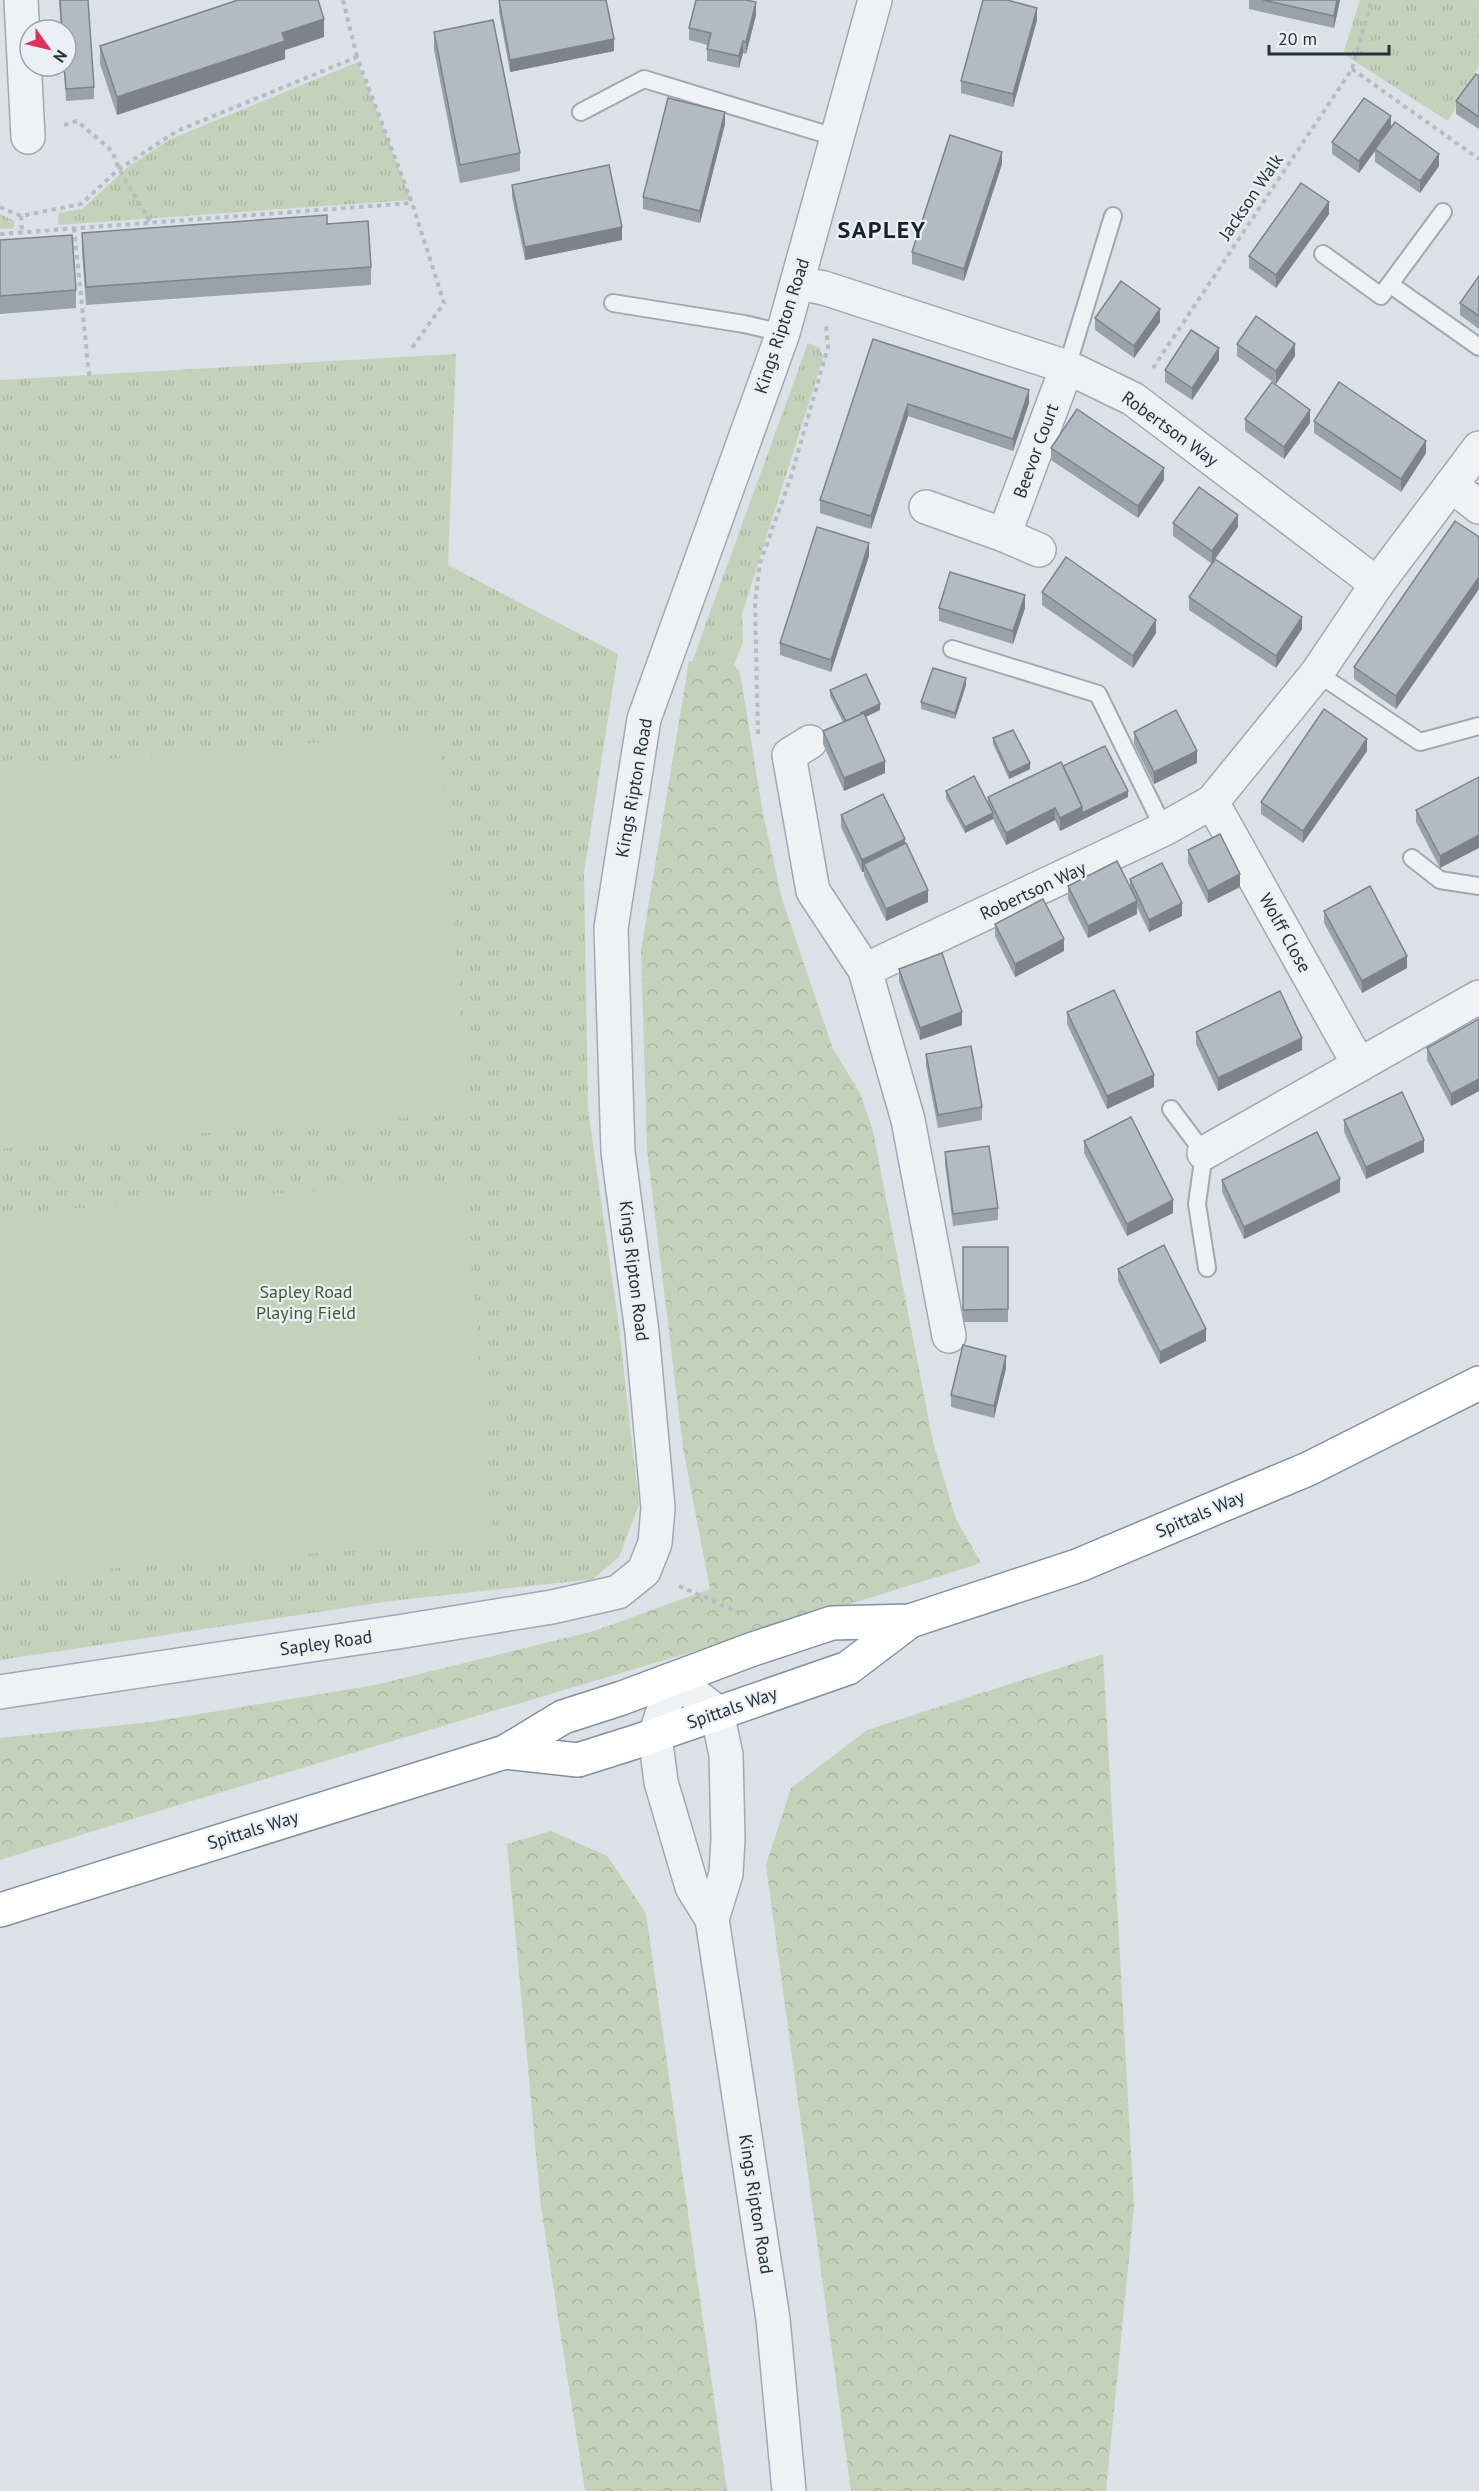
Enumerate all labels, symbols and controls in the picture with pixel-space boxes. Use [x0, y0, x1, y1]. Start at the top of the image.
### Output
north arrow [18, 18, 78, 78]
scale bar [1269, 18, 1389, 56]
text: 20 m [1278, 27, 1317, 50]
text: N [49, 46, 72, 66]
street label: Jackson Walk [1213, 149, 1288, 245]
district label: SAPLEY [837, 214, 927, 245]
street label: Kings Ripton Road [749, 255, 814, 397]
street label: Robertson Way [1117, 386, 1224, 472]
street label: Beevor Court [1008, 400, 1063, 501]
street label: Kings Ripton Road [610, 716, 657, 859]
street label: Robertson Way [976, 856, 1090, 925]
street label: Wolff Close [1254, 889, 1317, 976]
street label: Kings Ripton Road [614, 1199, 655, 1342]
park label: Sapley Road Playing Field [256, 1280, 356, 1324]
street label: Spittals Way [1152, 1484, 1248, 1542]
street label: Sapley Road [278, 1625, 374, 1660]
street label: Spittals Way [684, 1681, 781, 1734]
street label: Spittals Way [205, 1805, 302, 1854]
street label: Kings Ripton Road [734, 2132, 779, 2275]

